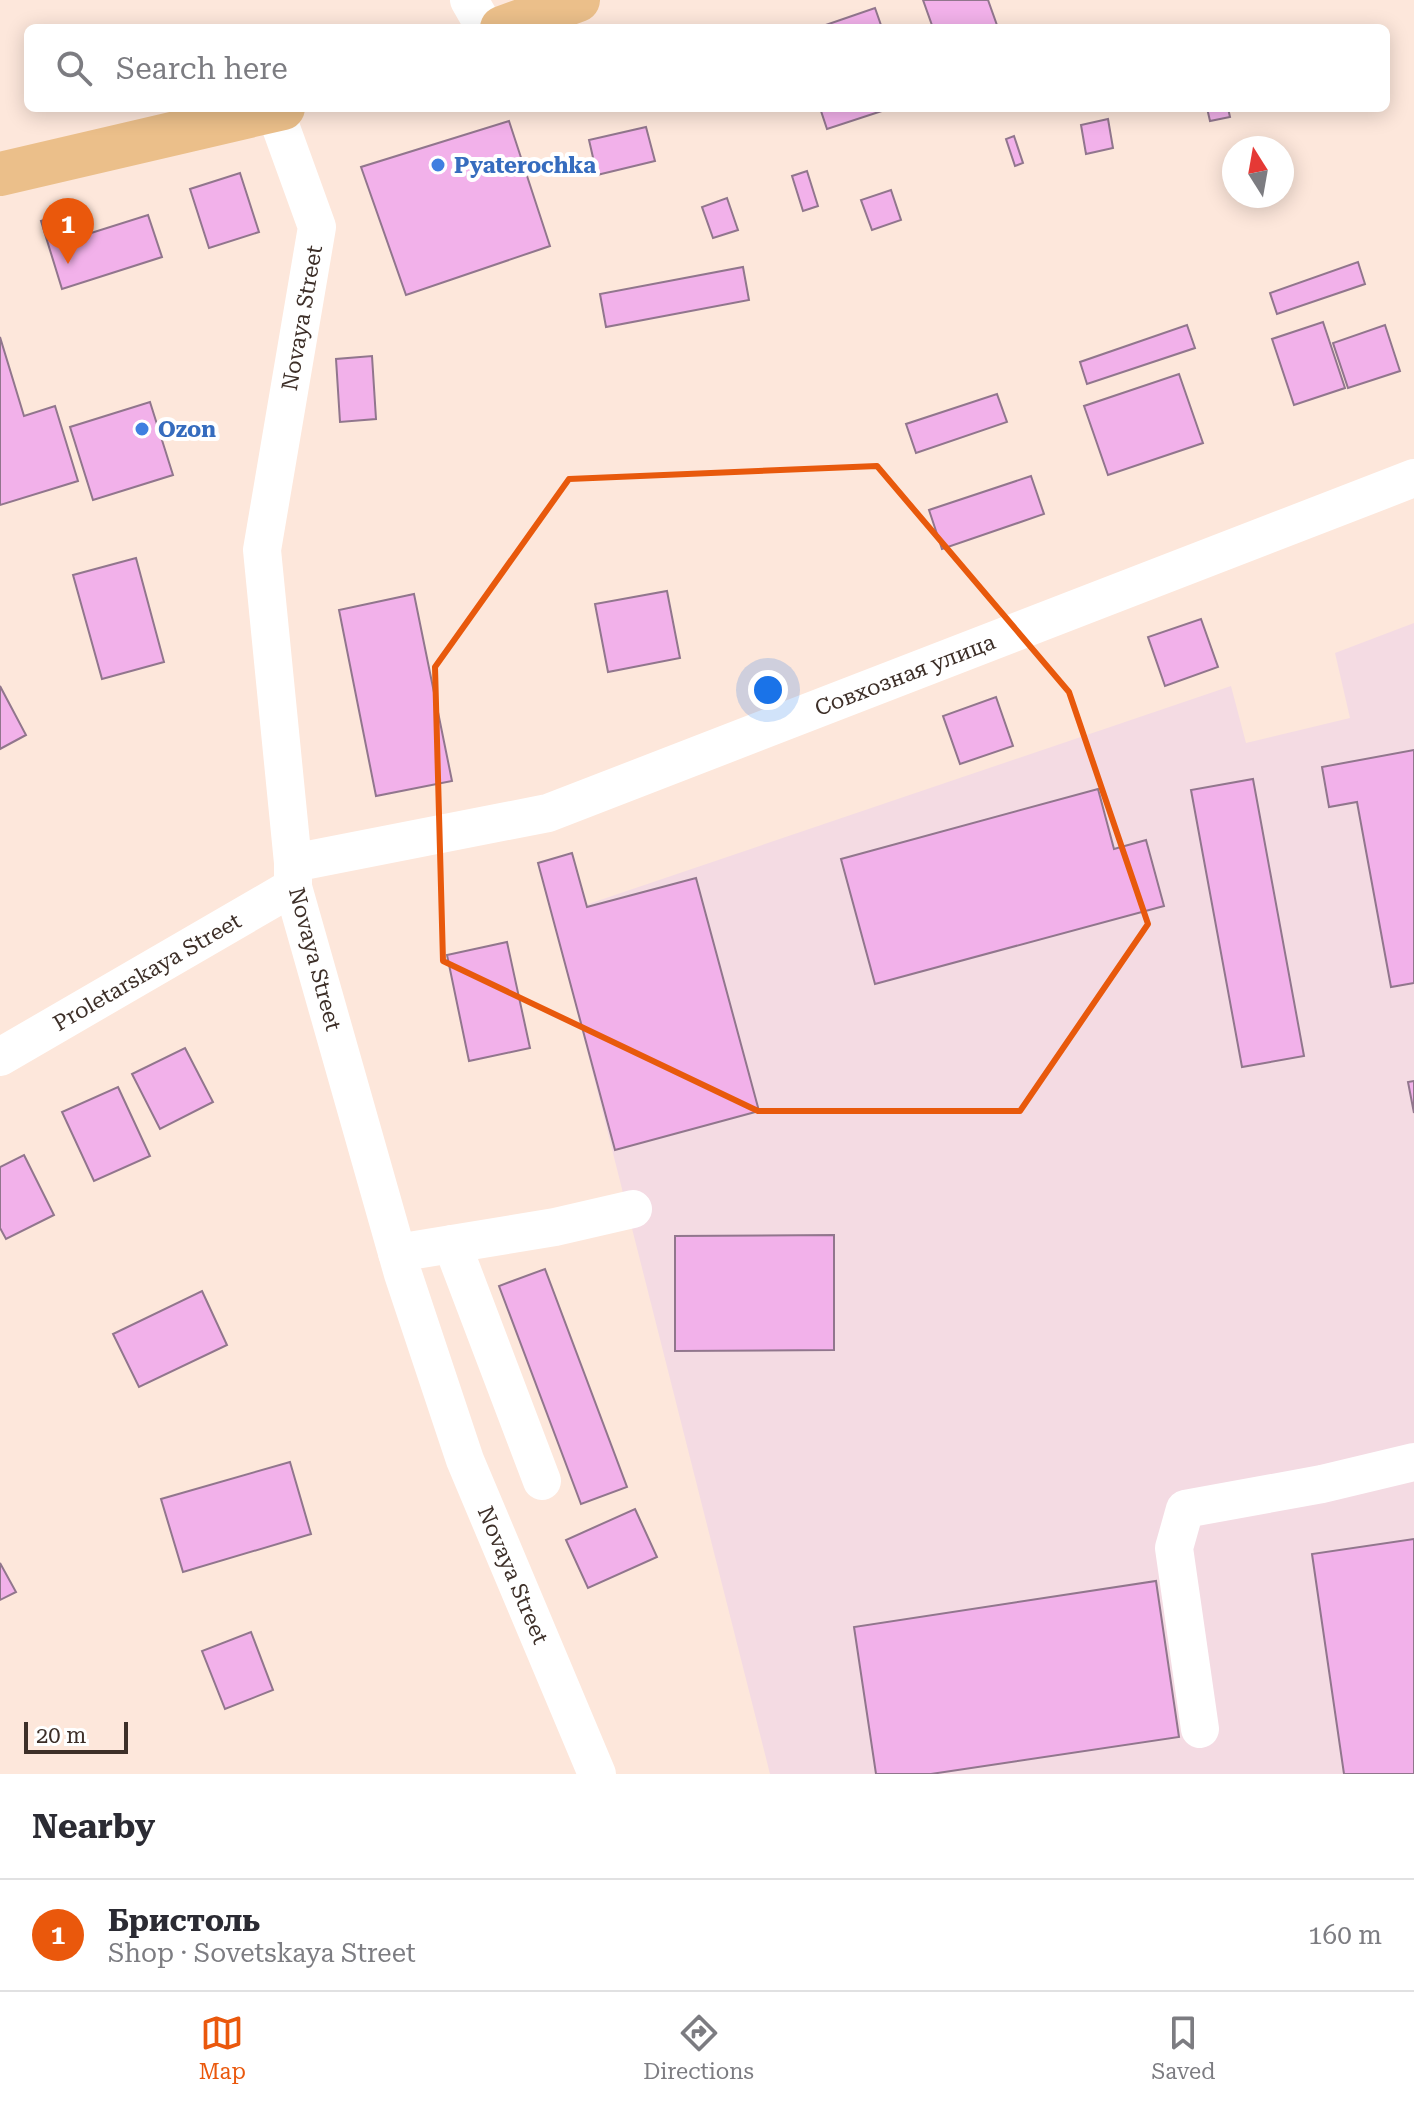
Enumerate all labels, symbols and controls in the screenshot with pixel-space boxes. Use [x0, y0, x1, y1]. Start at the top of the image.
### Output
search box [24, 24, 1390, 112]
icon: search [52, 46, 96, 90]
text: Search here [116, 51, 288, 86]
north arrow [1222, 136, 1294, 208]
place label: Pyaterochka [454, 153, 596, 178]
marker: Pyaterochka [429, 156, 447, 174]
pin: 1 [42, 198, 94, 264]
street label: Novaya Street [277, 243, 327, 393]
place label: Ozon [158, 417, 216, 442]
marker: Ozon [133, 420, 151, 438]
street label: Совхозная улица [811, 629, 999, 721]
your location [748, 670, 788, 710]
street label: Novaya Street [284, 885, 346, 1033]
street label: Proletarskaya Street [49, 908, 245, 1036]
street label: Novaya Street [473, 1502, 553, 1648]
scale bar [24, 1718, 128, 1754]
text: 20 m [36, 1723, 86, 1748]
text: Nearby [32, 1806, 155, 1846]
text: Бристоль [108, 1903, 260, 1938]
text: 1 [51, 1920, 65, 1950]
text: 160 m [1308, 1920, 1382, 1950]
text: Shop · Sovetskaya Street [108, 1938, 416, 1968]
tab: Map [199, 2011, 246, 2084]
tab: Directions [643, 2011, 754, 2084]
tab: Saved [1151, 2011, 1215, 2084]

